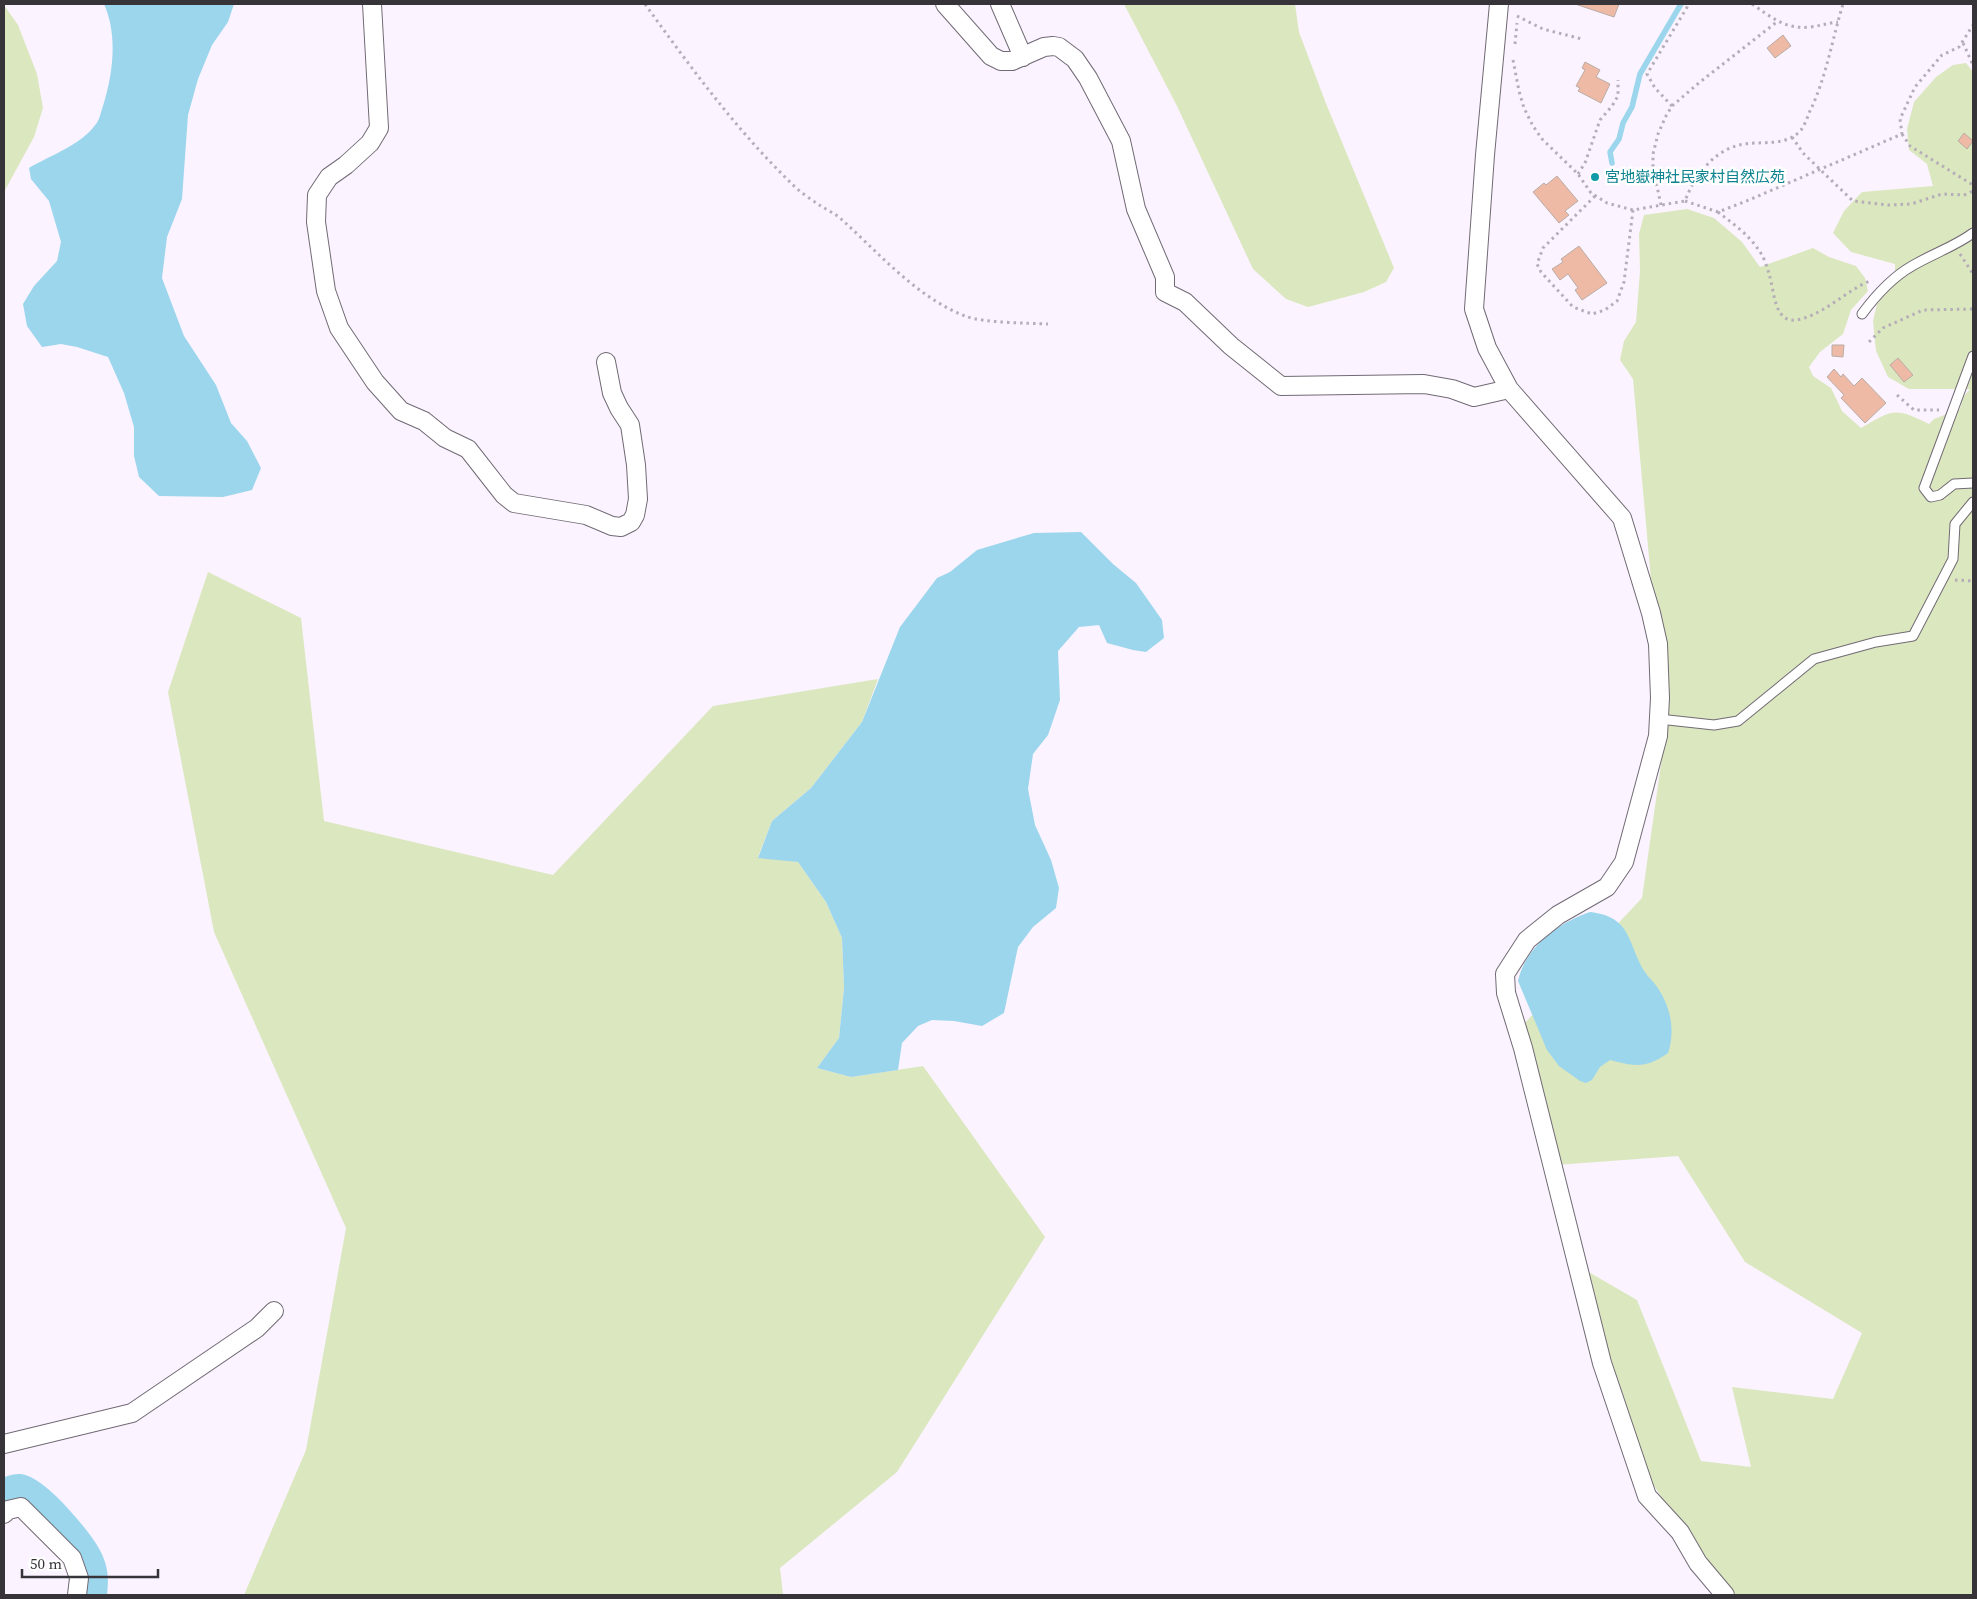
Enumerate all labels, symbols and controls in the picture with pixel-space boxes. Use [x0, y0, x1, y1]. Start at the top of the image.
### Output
place label: 宮地嶽神社民家村自然広苑 [1605, 166, 1785, 187]
marker: 宮地嶽神社民家村自然広苑 [1589, 171, 1601, 183]
scale bar [22, 1546, 159, 1578]
text: 50 m [30, 1553, 62, 1574]

